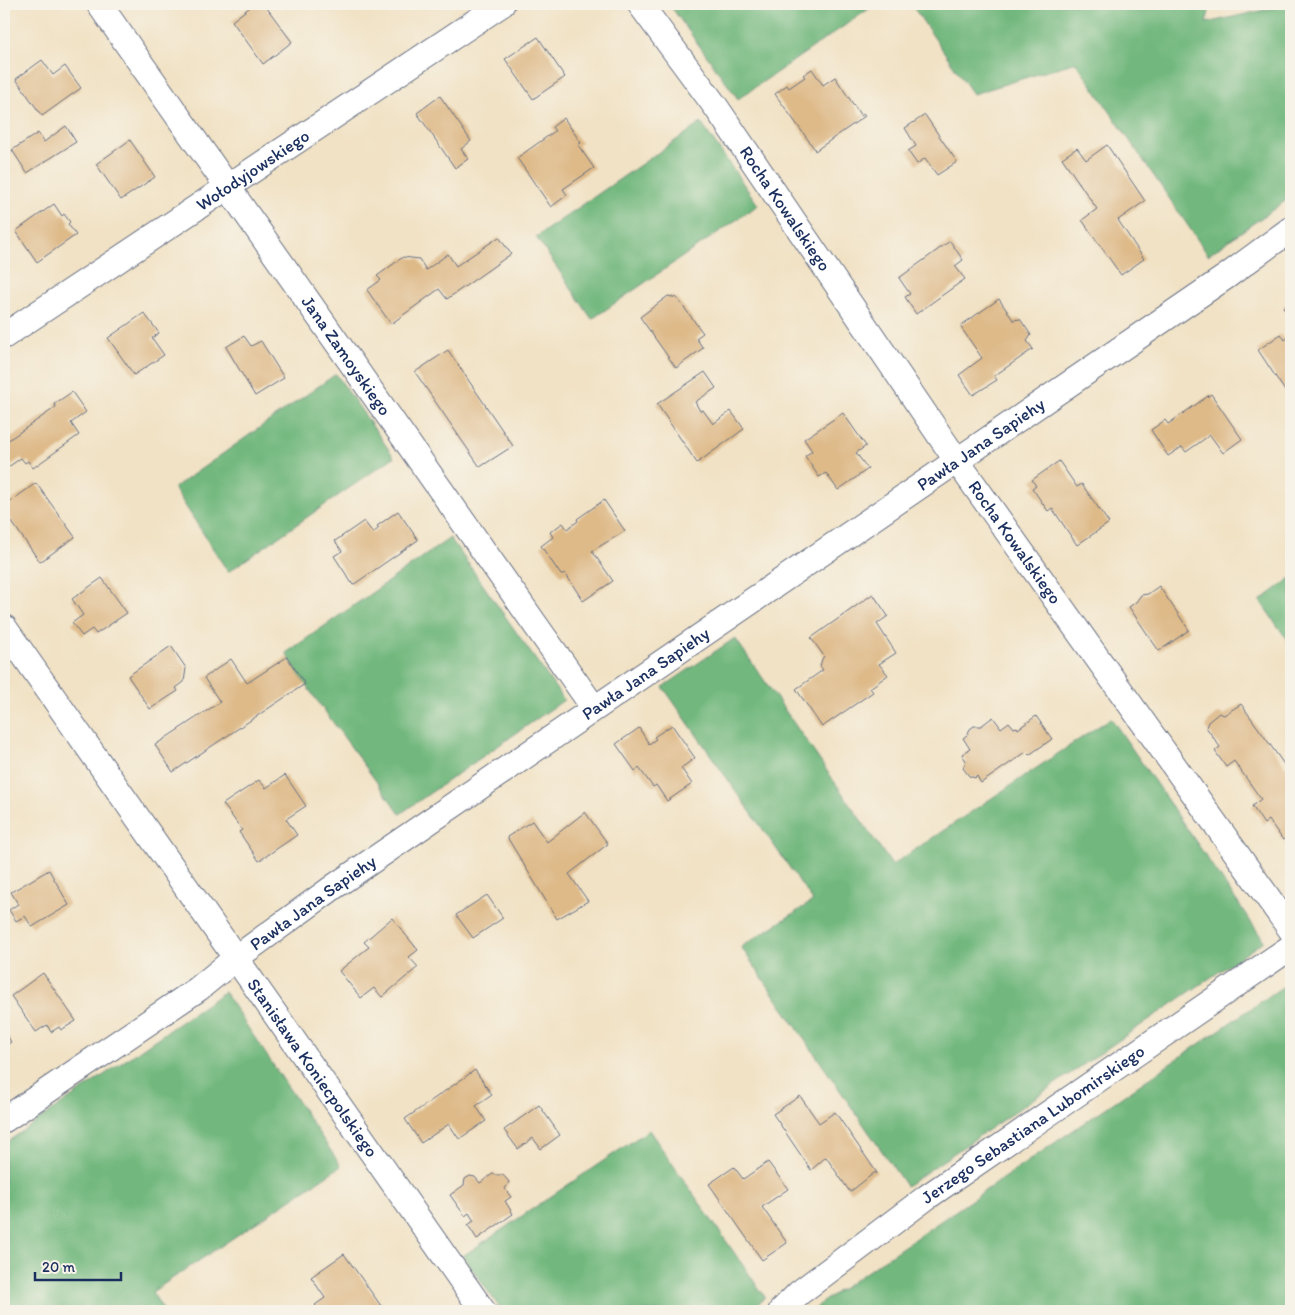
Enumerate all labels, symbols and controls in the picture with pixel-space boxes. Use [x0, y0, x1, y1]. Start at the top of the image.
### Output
street label: Wołodyjowskiego [192, 125, 314, 216]
street label: Rocha Kowalskiego [735, 142, 836, 276]
street label: Jana Zamoyskiego [297, 291, 396, 420]
street label: Pawła Jana Sapiehy [913, 393, 1049, 496]
street label: Rocha Kowalskiego [963, 476, 1066, 608]
street label: Pawła Jana Sapiehy [578, 622, 714, 725]
street label: Pawła Jana Sapiehy [246, 850, 381, 955]
street label: Stanisława Koniecpolskiego [242, 974, 383, 1161]
street label: Jerzego Sebastiana Lubomirskiego [917, 1040, 1149, 1209]
scale bar [35, 1250, 121, 1282]
text: 20 m [42, 1258, 76, 1276]

